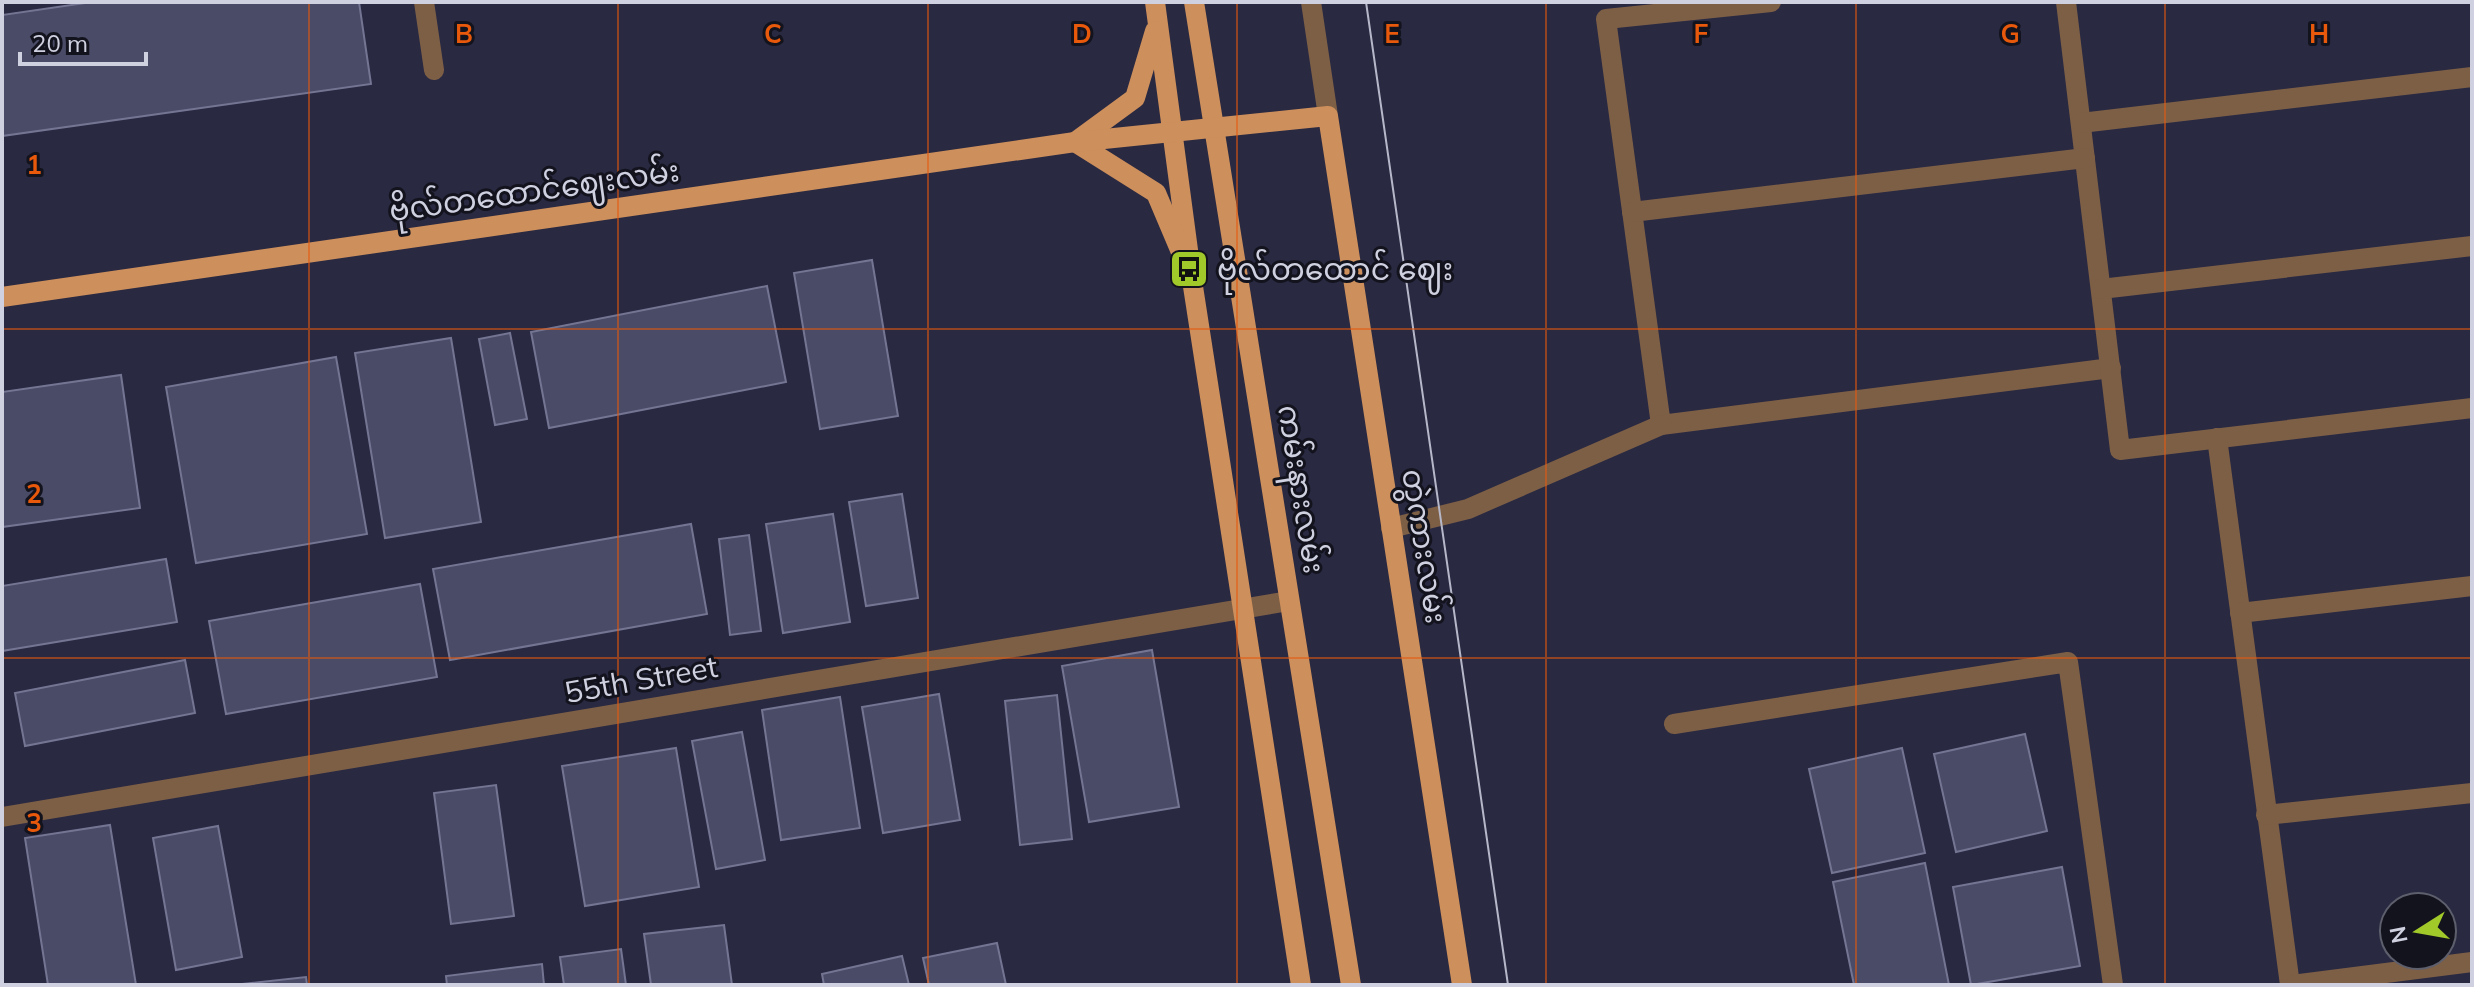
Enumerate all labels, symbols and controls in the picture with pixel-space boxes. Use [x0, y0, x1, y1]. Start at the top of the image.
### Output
scale bar [20, 16, 146, 66]
text: B [455, 17, 473, 50]
text: C [764, 17, 782, 50]
text: D [1072, 17, 1092, 50]
text: E [1384, 17, 1400, 50]
text: F [1694, 17, 1709, 50]
text: G [2000, 17, 2020, 50]
text: H [2309, 17, 2329, 50]
text: 20 m [32, 28, 88, 58]
text: 1 [26, 148, 42, 181]
street label: ဗိုလ်တထောင်ဈေးလမ်း [386, 149, 683, 236]
bus stop icon: ဗိုလ်တထောင် ဈေး [1168, 248, 1210, 290]
place label: ဗိုလ်တထောင် ဈေး [1217, 248, 1453, 295]
street label: ကမ်းနားလမ်း [1263, 402, 1336, 577]
street label: တွဲကားလမ်း [1389, 466, 1458, 627]
text: 2 [26, 477, 42, 510]
street label: 55th Street [561, 647, 721, 711]
text: 3 [26, 806, 42, 839]
north arrow [2378, 891, 2458, 971]
text: N [2383, 924, 2414, 946]

